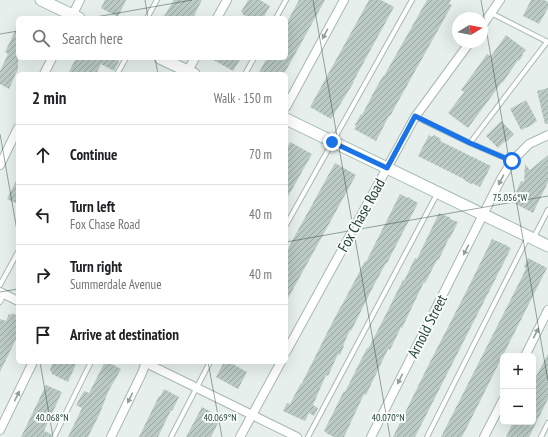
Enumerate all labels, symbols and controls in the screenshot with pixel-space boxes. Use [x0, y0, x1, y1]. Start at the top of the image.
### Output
north arrow [452, 12, 488, 48]
search box [16, 16, 288, 60]
icon: search [30, 27, 52, 49]
one-way arrow [322, 28, 329, 40]
text: Search here [62, 29, 123, 48]
text: 2 min [32, 87, 66, 109]
text: Walk · 150 m [214, 90, 272, 107]
route end [323, 133, 341, 151]
icon: ahead [32, 144, 54, 166]
text: Continue [70, 145, 117, 164]
text: 70 m [249, 146, 272, 163]
route start [503, 152, 521, 170]
one-way arrow [498, 174, 505, 186]
street label: Fox Chase Road [333, 175, 389, 255]
text: 75.056°W [493, 191, 527, 204]
text: Turn left [70, 197, 115, 216]
icon: left [32, 204, 54, 226]
text: 40 m [249, 206, 272, 223]
text: Fox Chase Road [70, 216, 140, 233]
one-way arrow [462, 244, 469, 256]
text: Turn right [70, 257, 122, 276]
icon: right [32, 264, 54, 286]
text: 40 m [249, 266, 272, 283]
text: Summerdale Avenue [70, 276, 162, 293]
street label: Arnold Street [403, 291, 451, 361]
icon: arrive [32, 324, 54, 346]
text: Arrive at destination [70, 325, 179, 344]
one-way arrow [533, 327, 540, 339]
map controls [500, 353, 536, 425]
button: + [500, 353, 536, 389]
one-way arrow [397, 373, 403, 384]
button: − [500, 389, 536, 425]
one-way arrow [13, 390, 20, 402]
one-way arrow [127, 392, 133, 403]
text: 40.068°N [35, 411, 69, 424]
text: 40.069°N [203, 411, 237, 424]
text: 40.070°N [371, 411, 405, 424]

